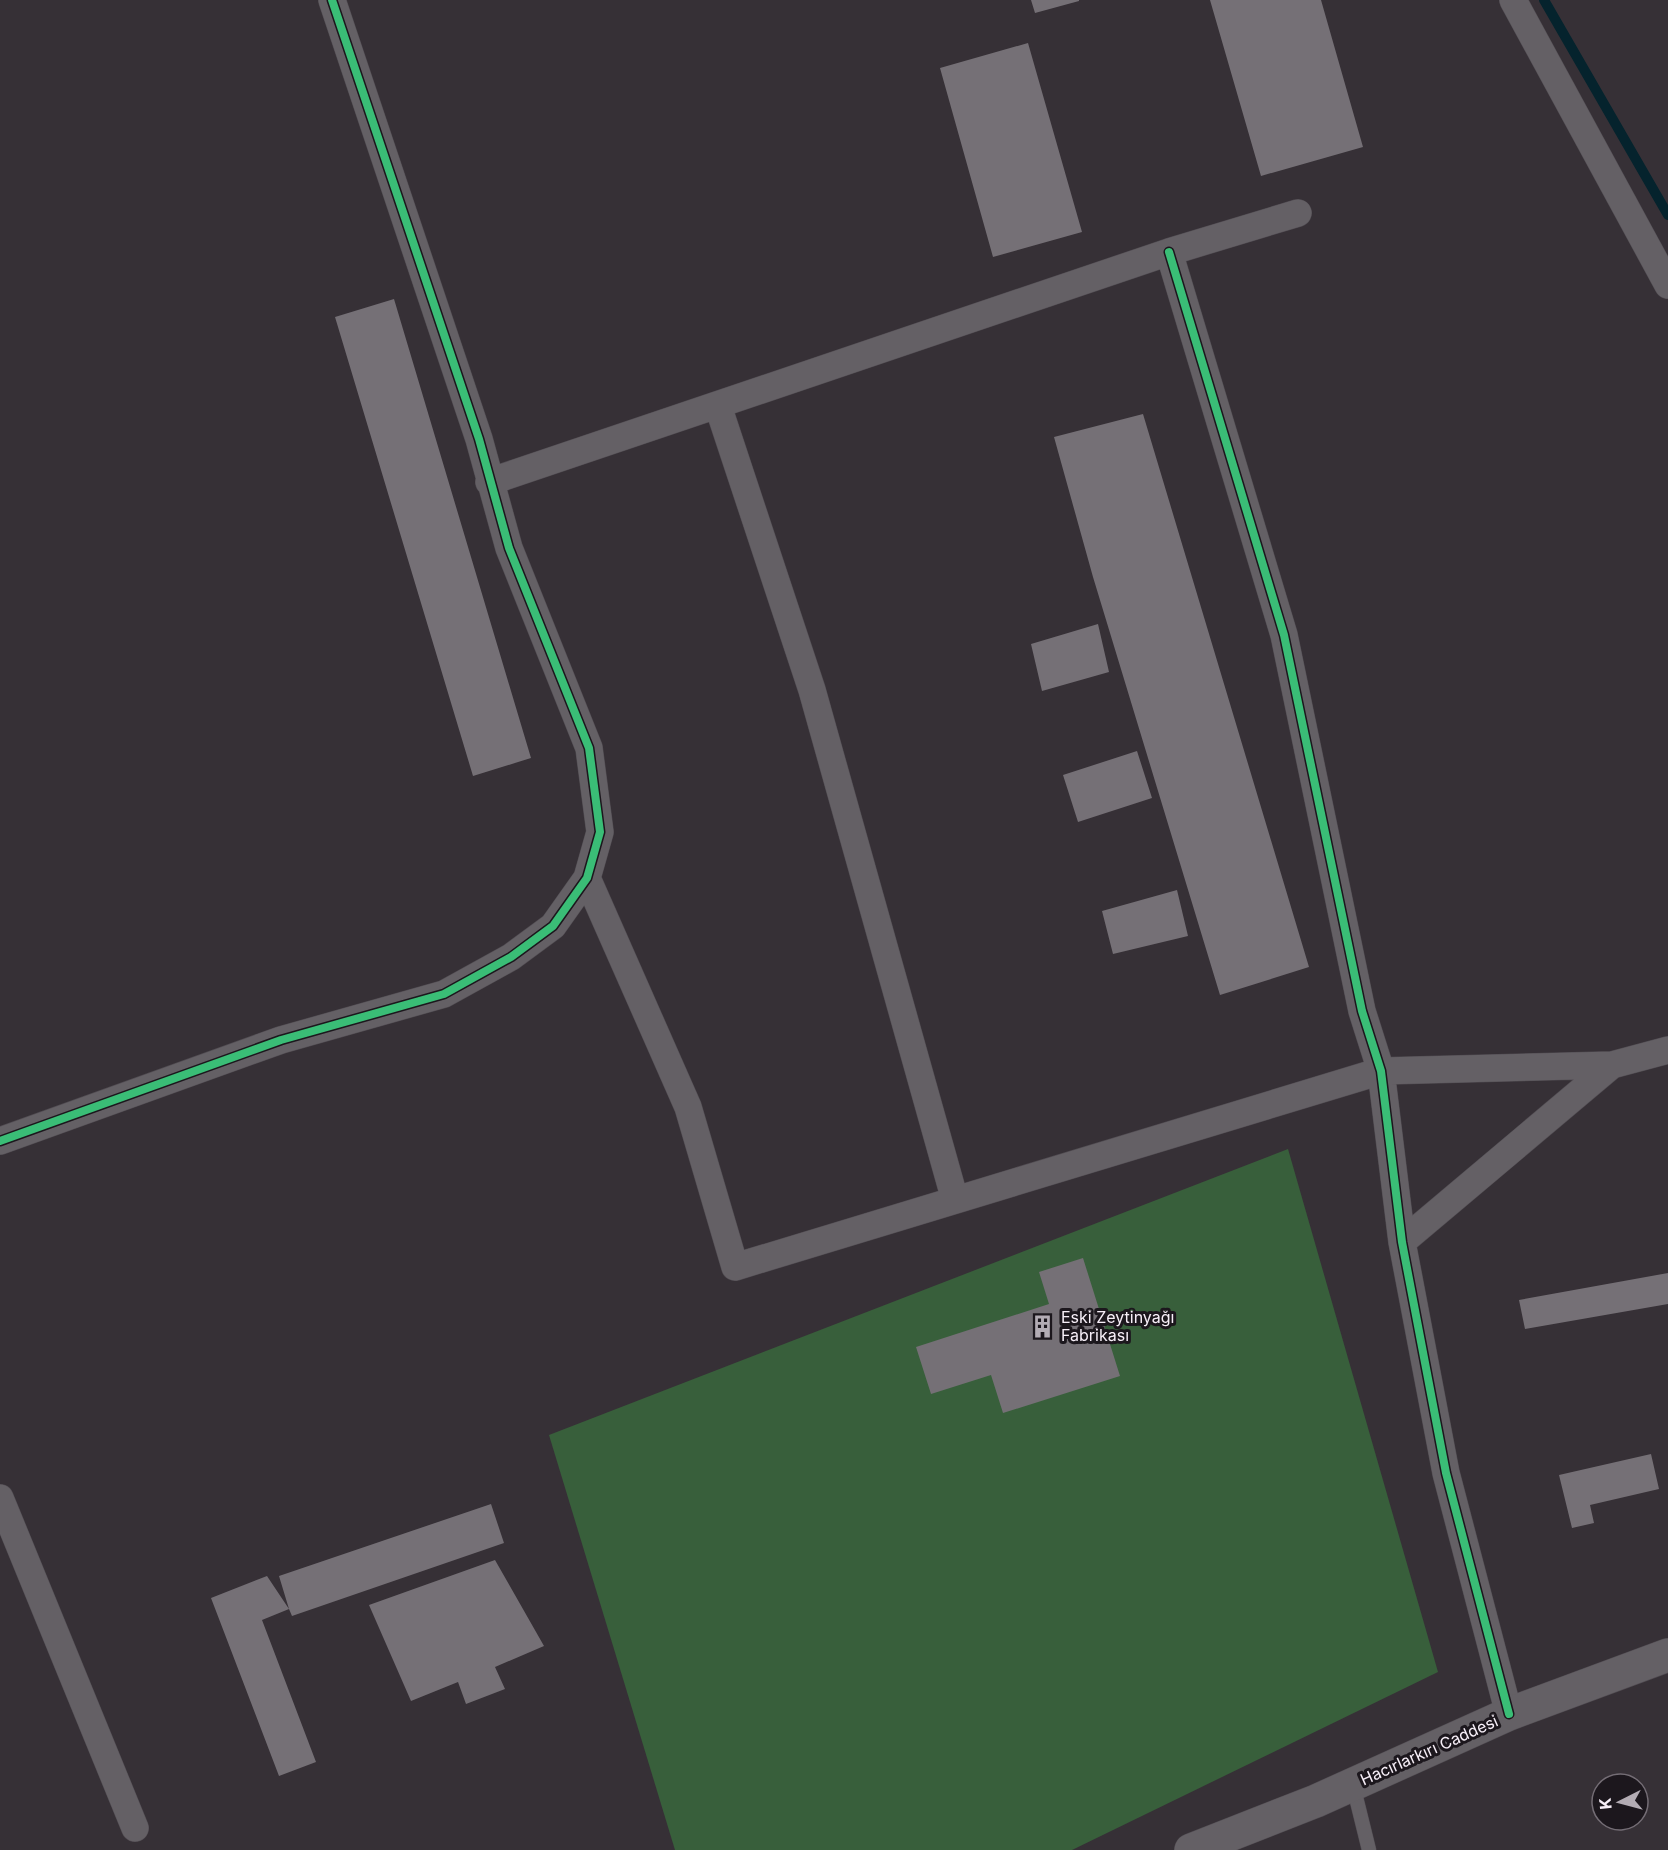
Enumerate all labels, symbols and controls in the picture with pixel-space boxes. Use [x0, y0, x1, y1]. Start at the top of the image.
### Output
place label: Eski Zeytinyağı Fabrikası [1061, 1307, 1174, 1345]
building icon: Eski Zeytinyağı Fabrikası [1030, 1313, 1056, 1339]
street label: Hacırlarkırı Caddesi [1357, 1711, 1501, 1789]
north arrow [1590, 1772, 1650, 1832]
text: K [1594, 1796, 1616, 1810]

